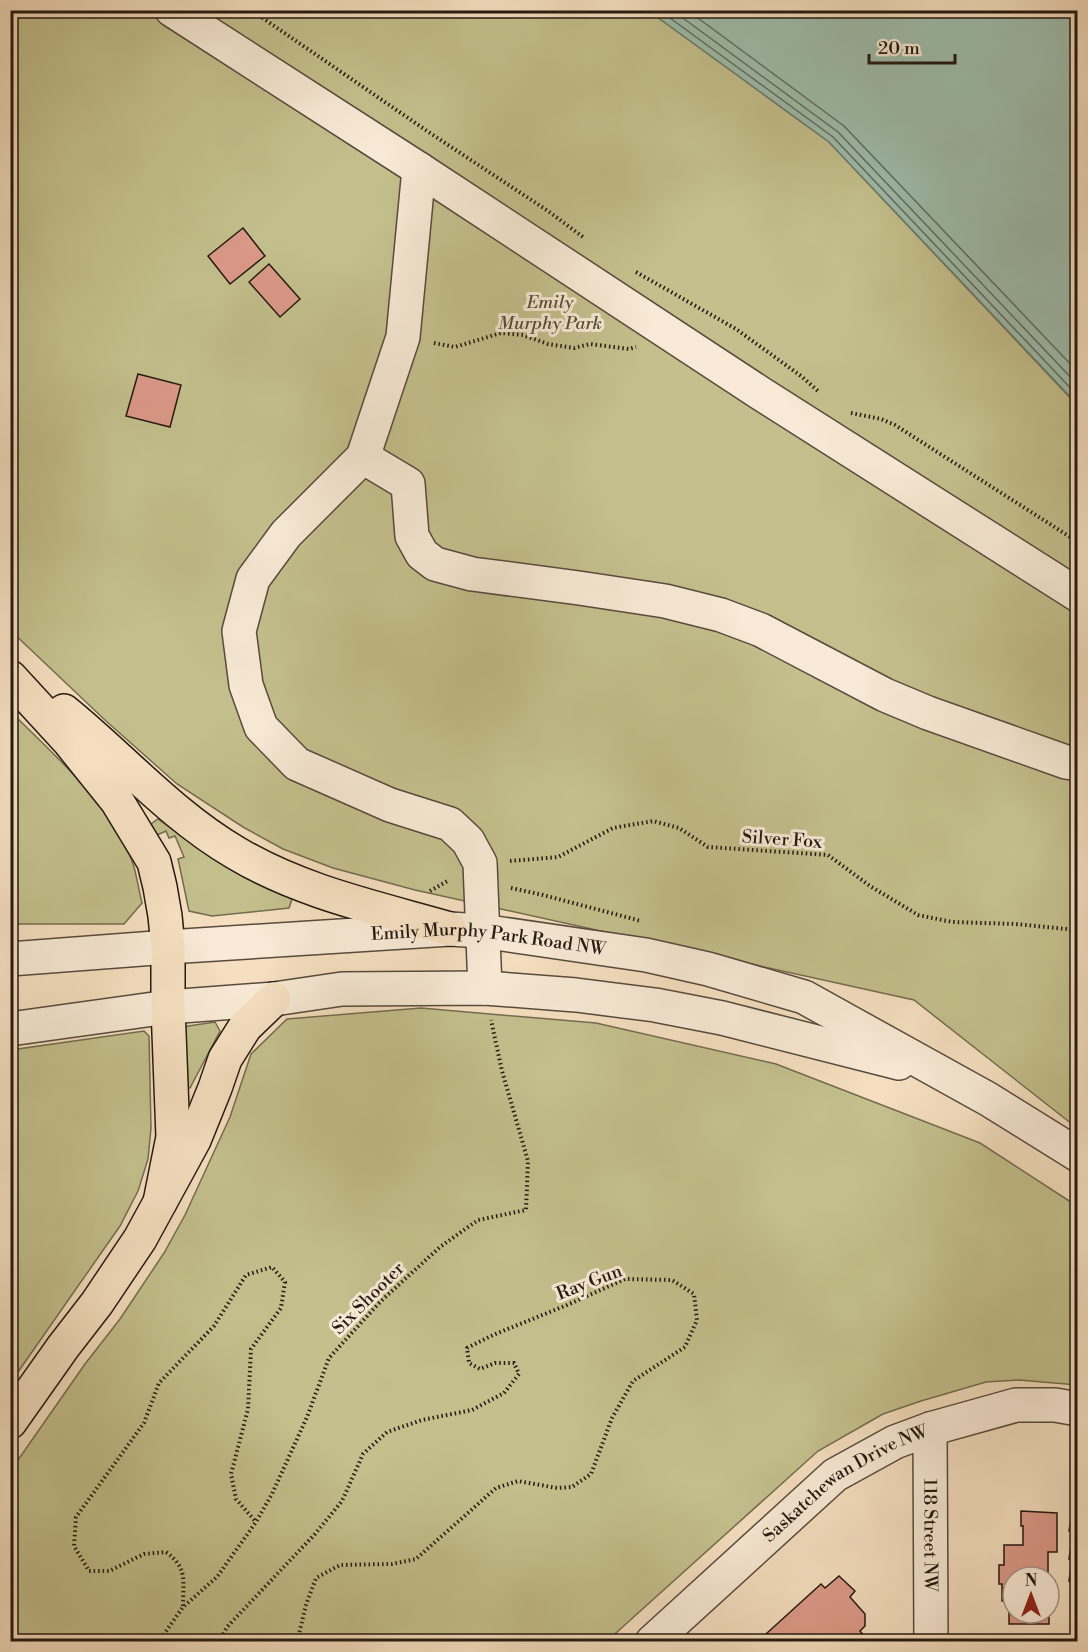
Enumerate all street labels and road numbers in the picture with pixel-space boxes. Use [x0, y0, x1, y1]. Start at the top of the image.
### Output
street label: Silver Fox [741, 825, 824, 854]
street label: Emily Murphy Park Road NW [370, 918, 608, 961]
street label: Six Shooter [327, 1257, 410, 1339]
street label: Ray Gun [553, 1259, 626, 1305]
street label: Saskatchewan Drive NW [758, 1420, 932, 1547]
street label: 118 Street NW [918, 1479, 942, 1592]

